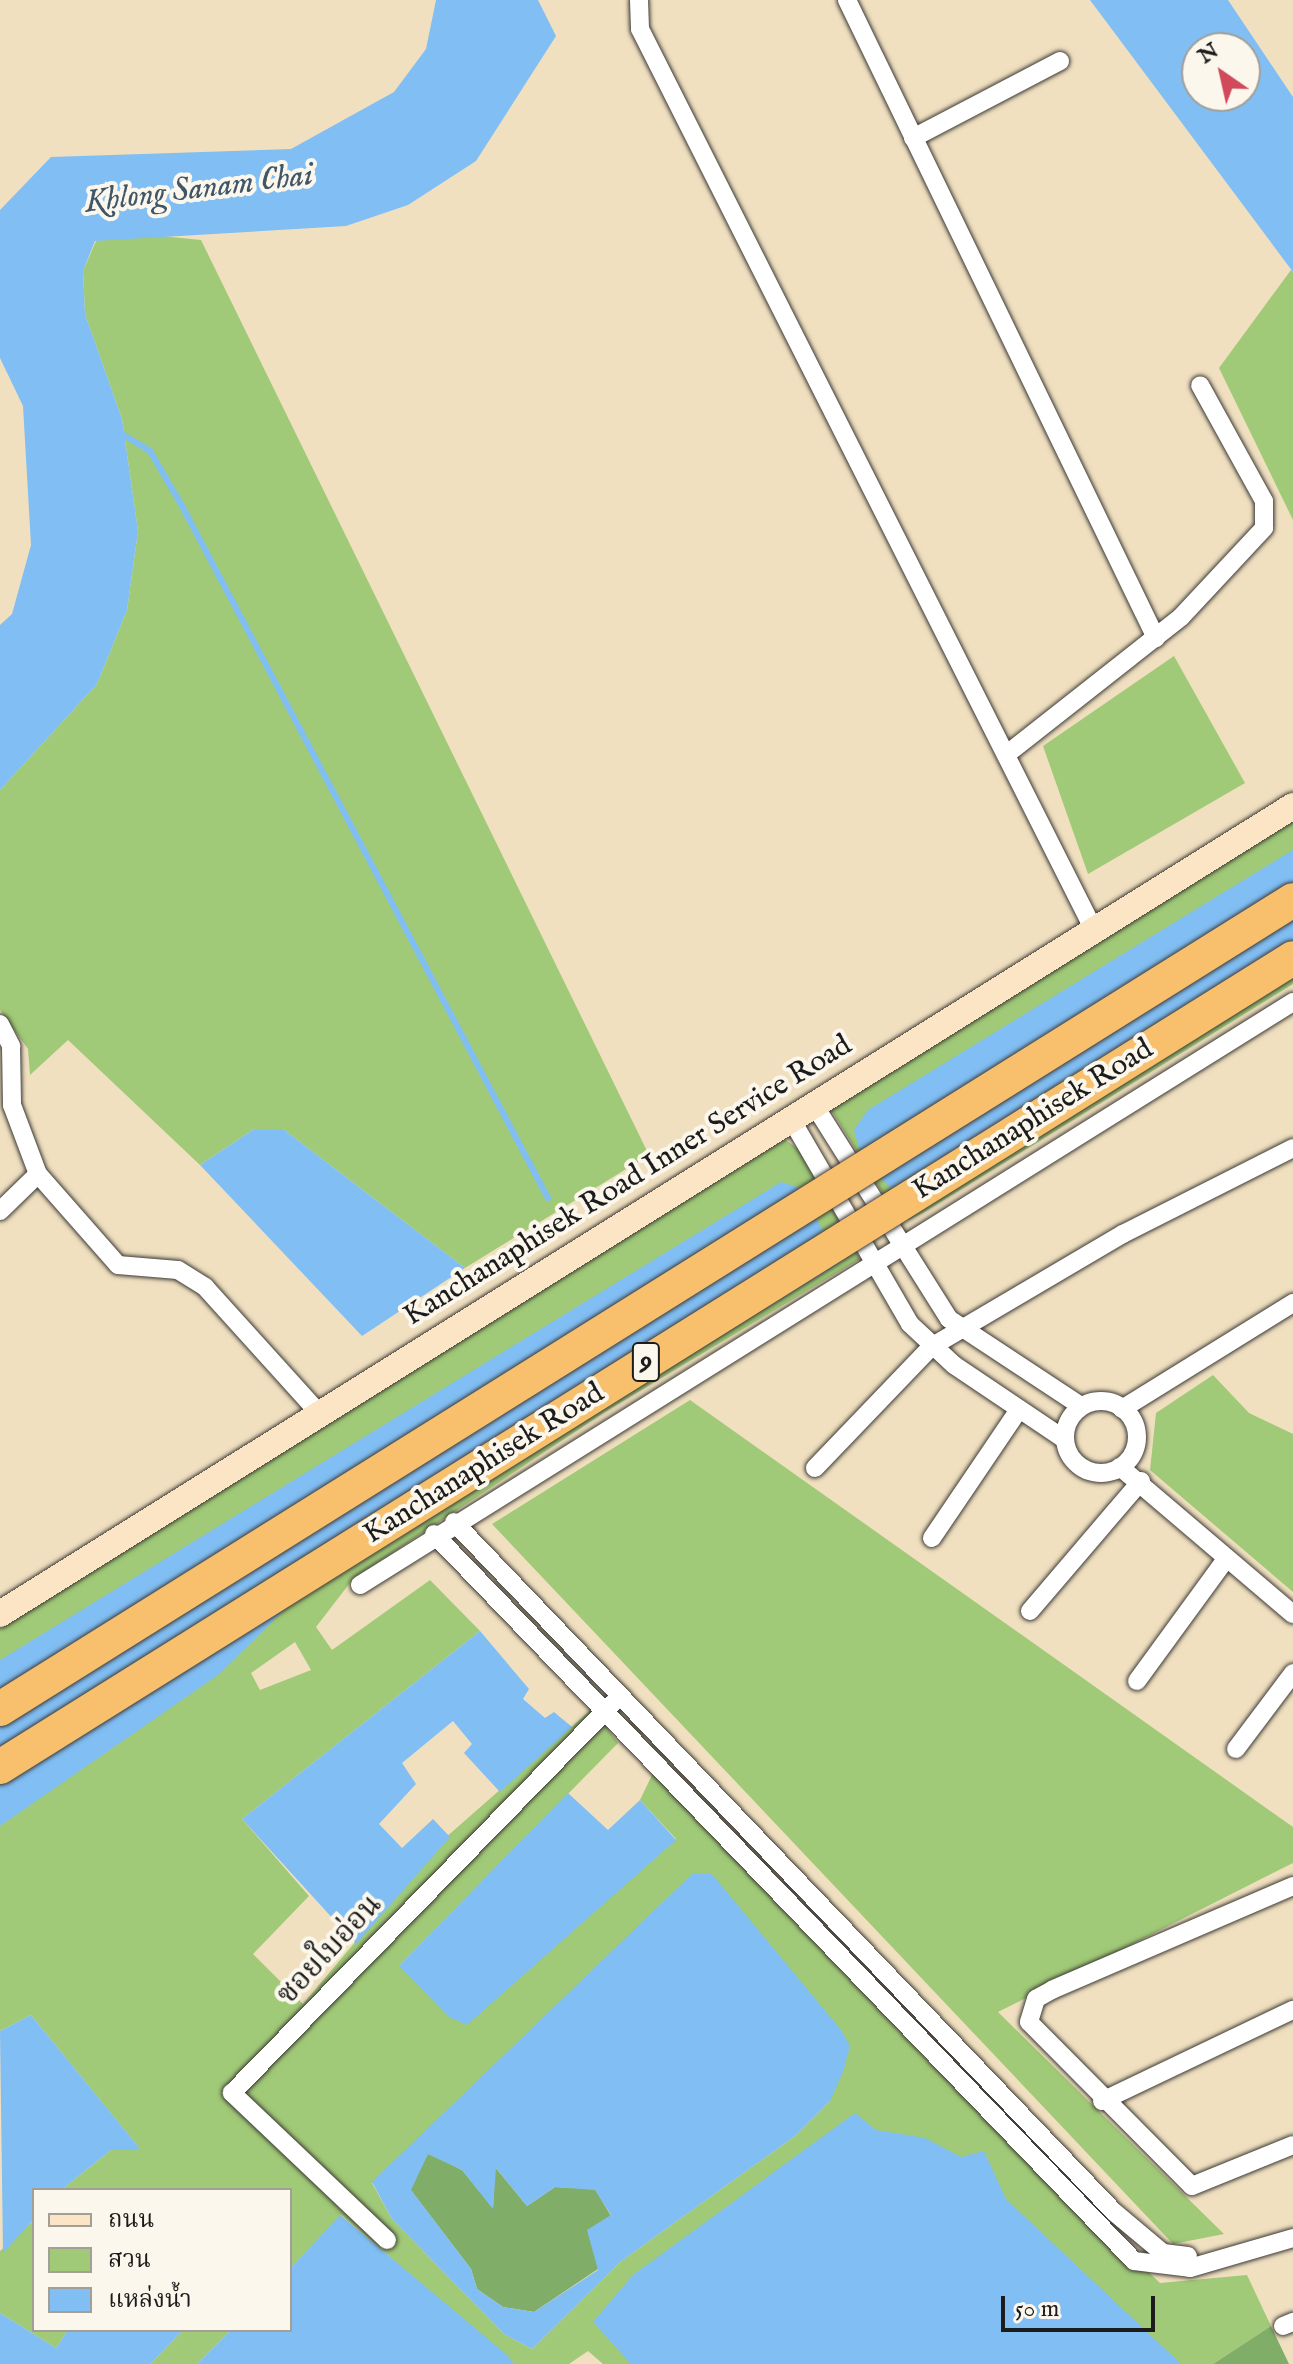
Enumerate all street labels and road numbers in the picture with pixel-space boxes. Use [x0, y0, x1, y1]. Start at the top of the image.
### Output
street label: Kanchanaphisek Road Inner Service Road [397, 1028, 859, 1334]
street label: Kanchanaphisek Road [906, 1032, 1160, 1208]
road number: 9 [630, 1338, 662, 1386]
street label: Kanchanaphisek Road [357, 1376, 611, 1552]
street label: ซอยใบอ่อน [270, 1887, 390, 2013]

